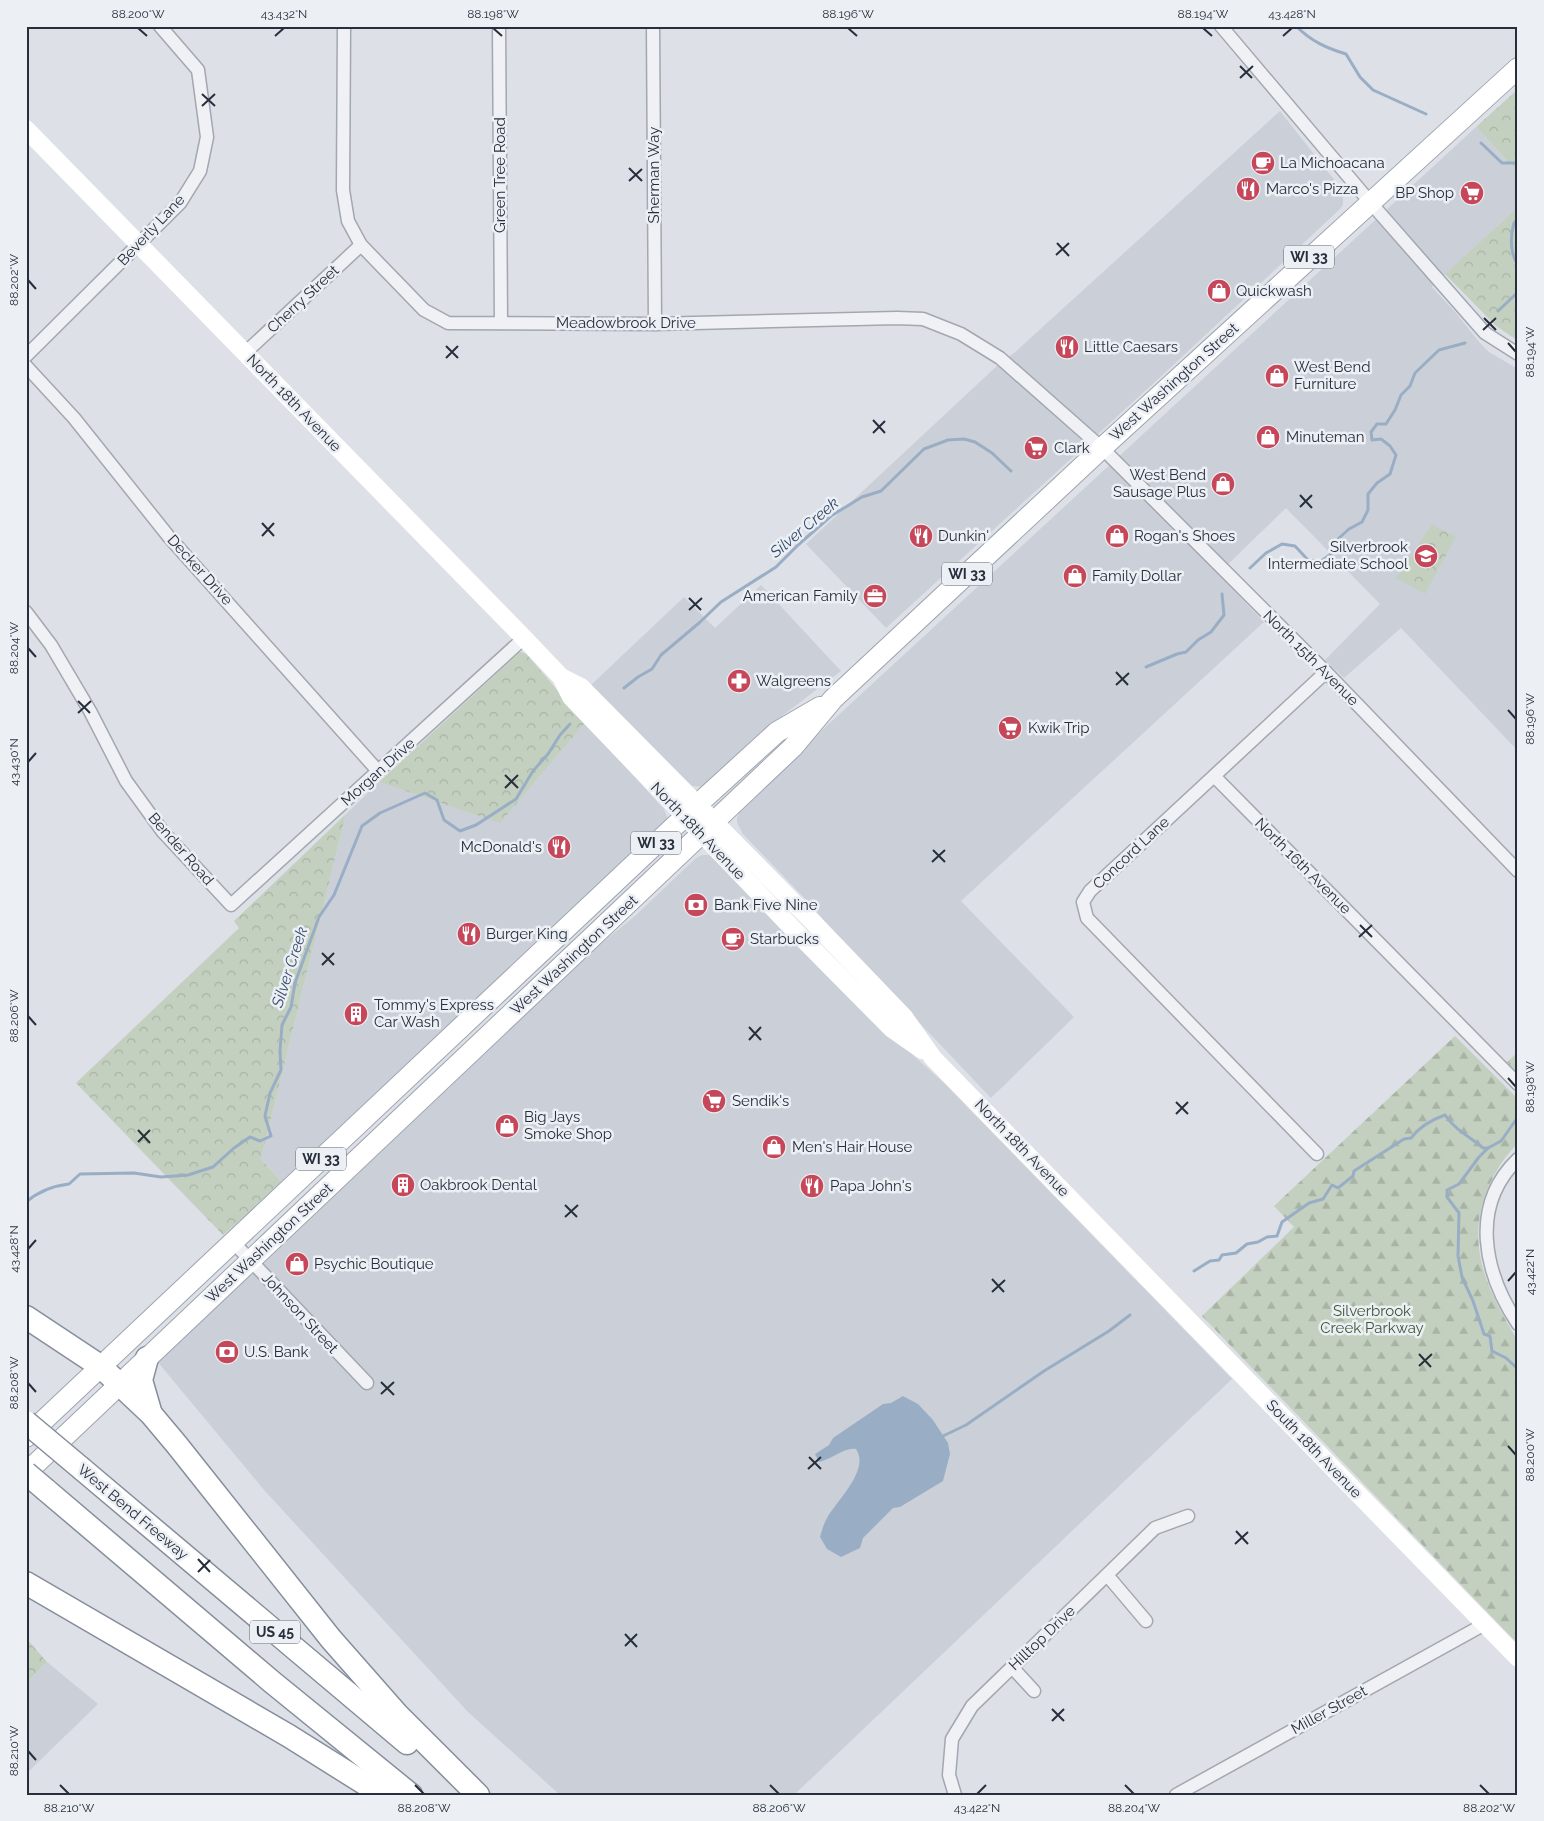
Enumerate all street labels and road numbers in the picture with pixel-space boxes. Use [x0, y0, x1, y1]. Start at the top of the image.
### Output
street label: Green Tree Road [491, 117, 509, 233]
street label: Sherman Way [645, 127, 663, 223]
street label: Beverly Lane [114, 191, 188, 269]
road number: WI 33 [1284, 246, 1334, 268]
street label: Cherry Street [263, 261, 343, 337]
street label: Meadowbrook Drive [556, 314, 696, 332]
street label: West Washington Street [1106, 319, 1242, 445]
street label: North 18th Avenue [243, 351, 345, 456]
street label: Decker Drive [164, 531, 236, 609]
road number: WI 33 [942, 562, 992, 586]
street label: North 15th Avenue [1260, 607, 1363, 710]
street label: Morgan Drive [337, 734, 419, 810]
street label: North 18th Avenue [647, 779, 749, 884]
street label: Bender Road [145, 809, 217, 889]
street label: Concord Lane [1089, 813, 1173, 893]
street label: North 16th Avenue [1251, 814, 1355, 918]
road number: WI 33 [631, 831, 681, 854]
street label: West Washington Street [507, 891, 641, 1019]
street label: North 18th Avenue [971, 1096, 1073, 1201]
road number: WI 33 [296, 1148, 346, 1170]
street label: West Washington Street [202, 1179, 336, 1307]
street label: Johnson Street [258, 1269, 342, 1357]
street label: South 18th Avenue [1263, 1396, 1366, 1502]
street label: West Bend Freeway [74, 1460, 192, 1564]
street label: Hilltop Drive [1005, 1602, 1079, 1674]
road number: US 45 [250, 1620, 300, 1644]
street label: Miller Street [1288, 1682, 1370, 1738]

